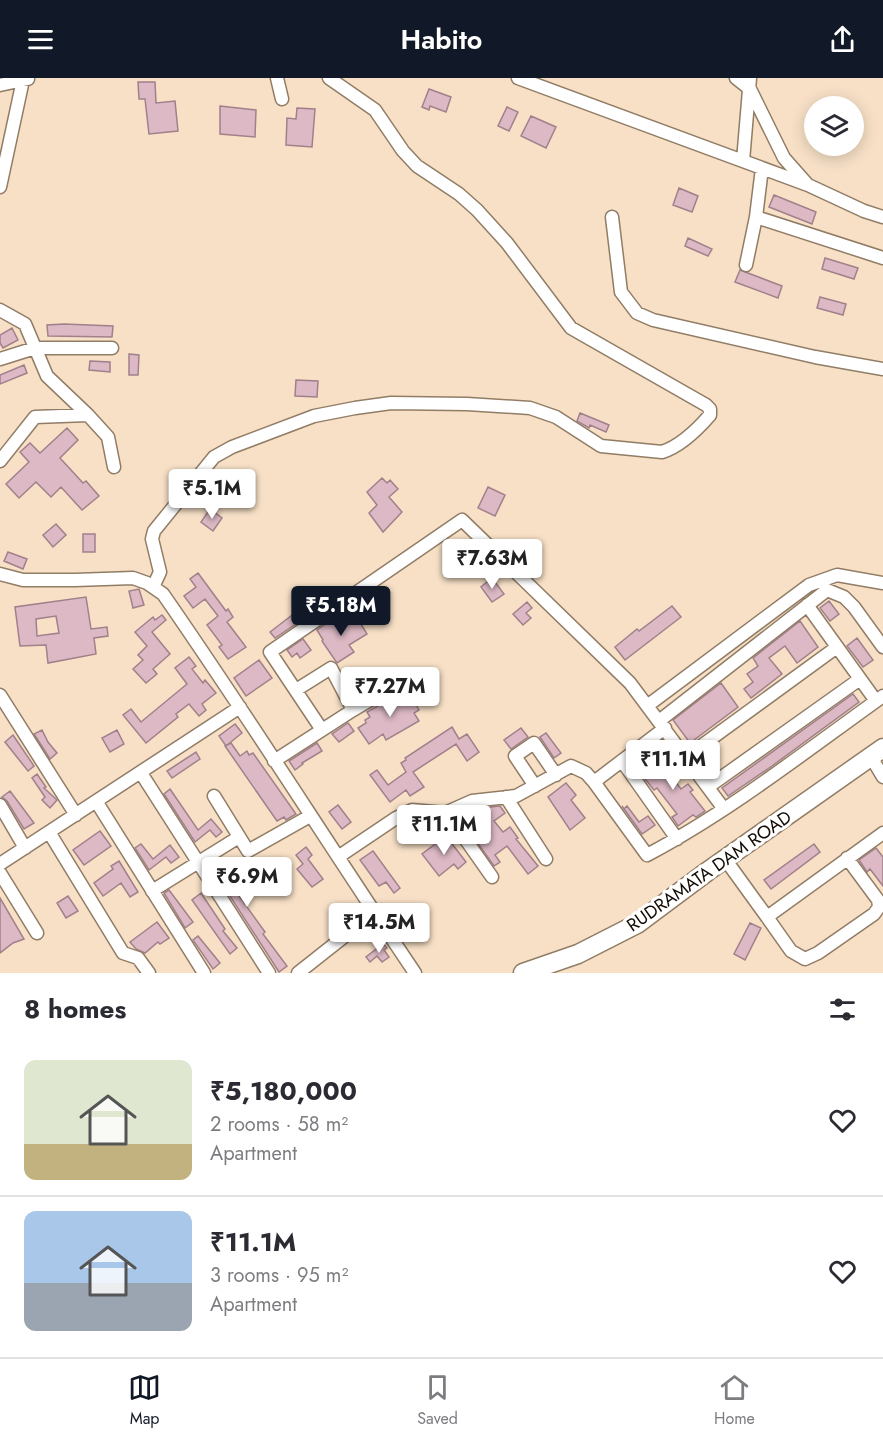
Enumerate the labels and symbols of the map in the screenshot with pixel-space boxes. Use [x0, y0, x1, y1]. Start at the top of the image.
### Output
pin: ₹5.1M [170, 469, 254, 520]
pin: ₹7.63M [443, 539, 541, 590]
pin: ₹5.18M [292, 586, 390, 637]
pin: ₹7.27M [341, 667, 439, 718]
pin: ₹11.1M [624, 740, 722, 791]
street label: RUDRAMATA DAM ROAD [621, 804, 797, 938]
pin: ₹11.1M [395, 805, 493, 856]
pin: ₹6.9M [205, 857, 289, 908]
pin: ₹14.5M [330, 903, 428, 954]

